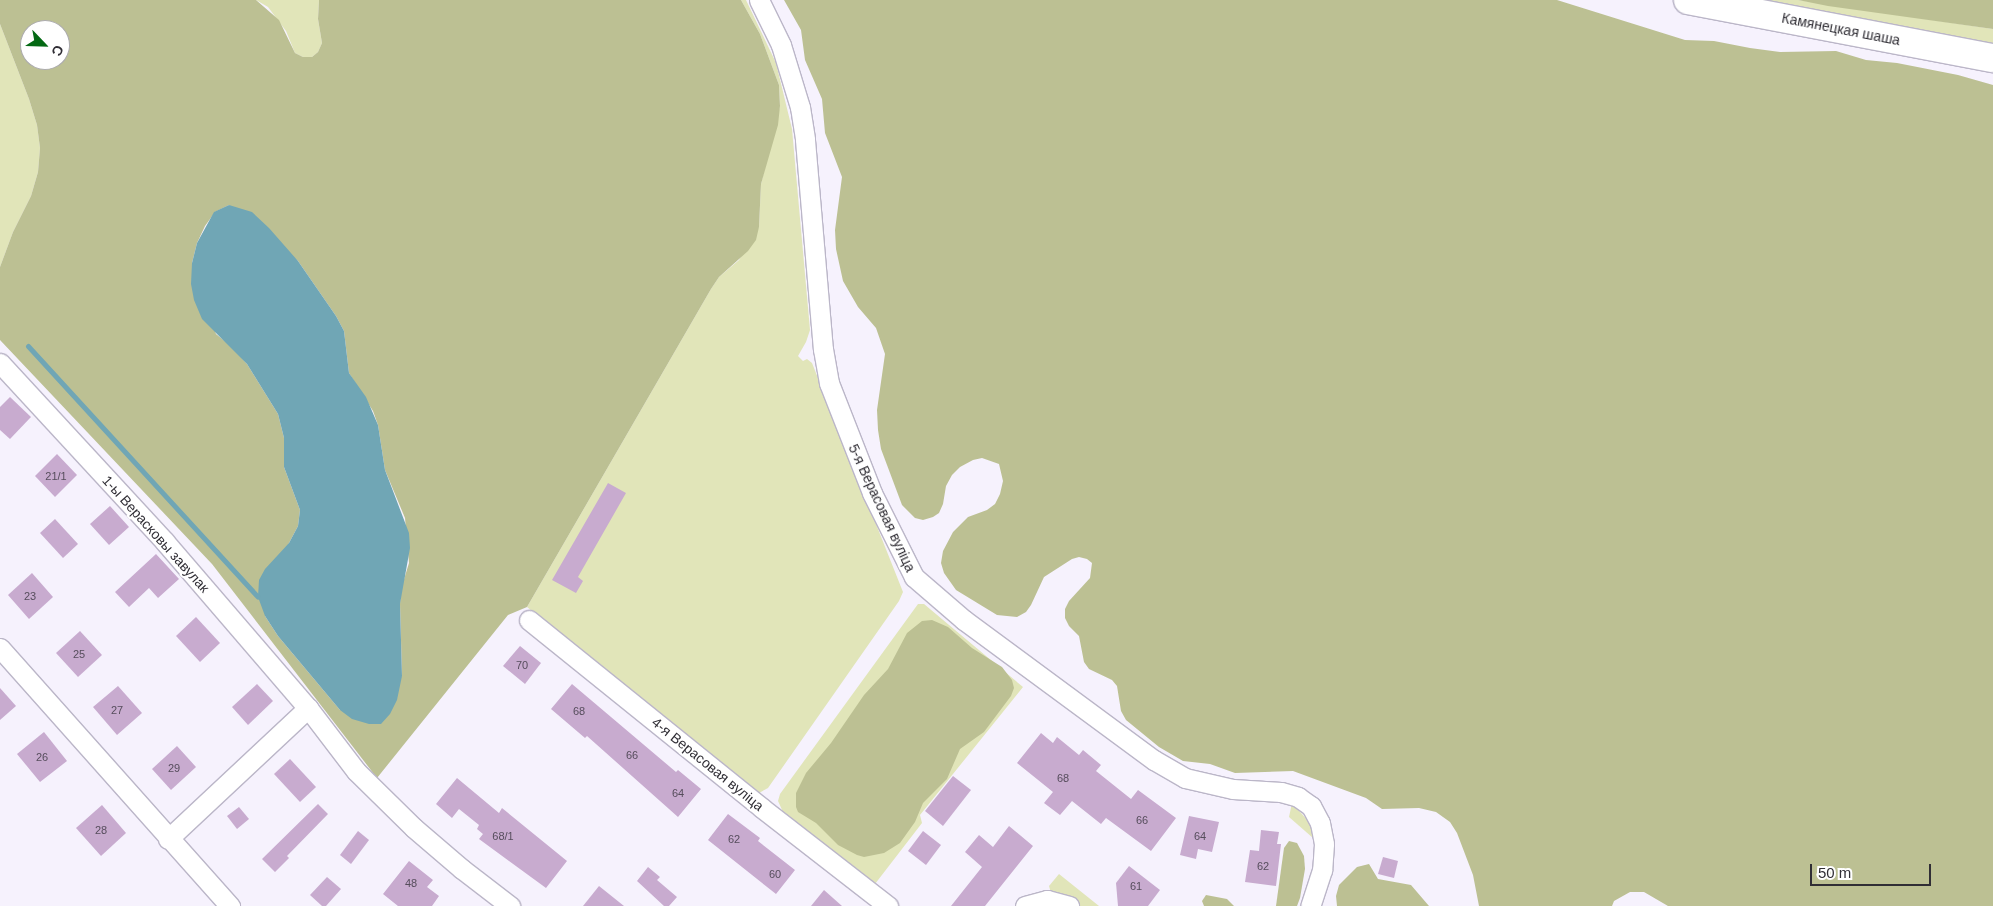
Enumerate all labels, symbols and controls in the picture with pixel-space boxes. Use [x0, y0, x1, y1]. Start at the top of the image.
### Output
street label: Камянецкая шаша [1780, 9, 1902, 49]
north arrow [20, 20, 70, 70]
text: С [48, 43, 67, 59]
street label: 5-я Верасовая вуліца [845, 441, 919, 575]
house number: 21/1 [45, 469, 67, 483]
street label: 1-ы Верасковы завулак [99, 472, 213, 596]
house number: 23 [24, 589, 36, 603]
house number: 25 [73, 647, 85, 661]
house number: 70 [516, 658, 528, 672]
house number: 27 [111, 703, 123, 717]
house number: 68 [573, 704, 585, 718]
street label: 4-я Верасовая вуліца [649, 714, 767, 814]
house number: 66 [626, 748, 638, 762]
house number: 26 [36, 750, 48, 764]
house number: 29 [168, 761, 180, 775]
house number: 68 [1057, 771, 1069, 785]
house number: 64 [672, 786, 684, 800]
house number: 66 [1136, 813, 1148, 827]
house number: 28 [95, 823, 107, 837]
house number: 68/1 [492, 829, 514, 843]
house number: 64 [1194, 829, 1206, 843]
house number: 62 [728, 832, 740, 846]
scale bar [1813, 854, 1934, 886]
house number: 62 [1257, 859, 1269, 873]
text: 50 m [1818, 864, 1851, 881]
house number: 60 [769, 867, 781, 881]
house number: 48 [405, 876, 417, 890]
house number: 61 [1130, 879, 1142, 893]

